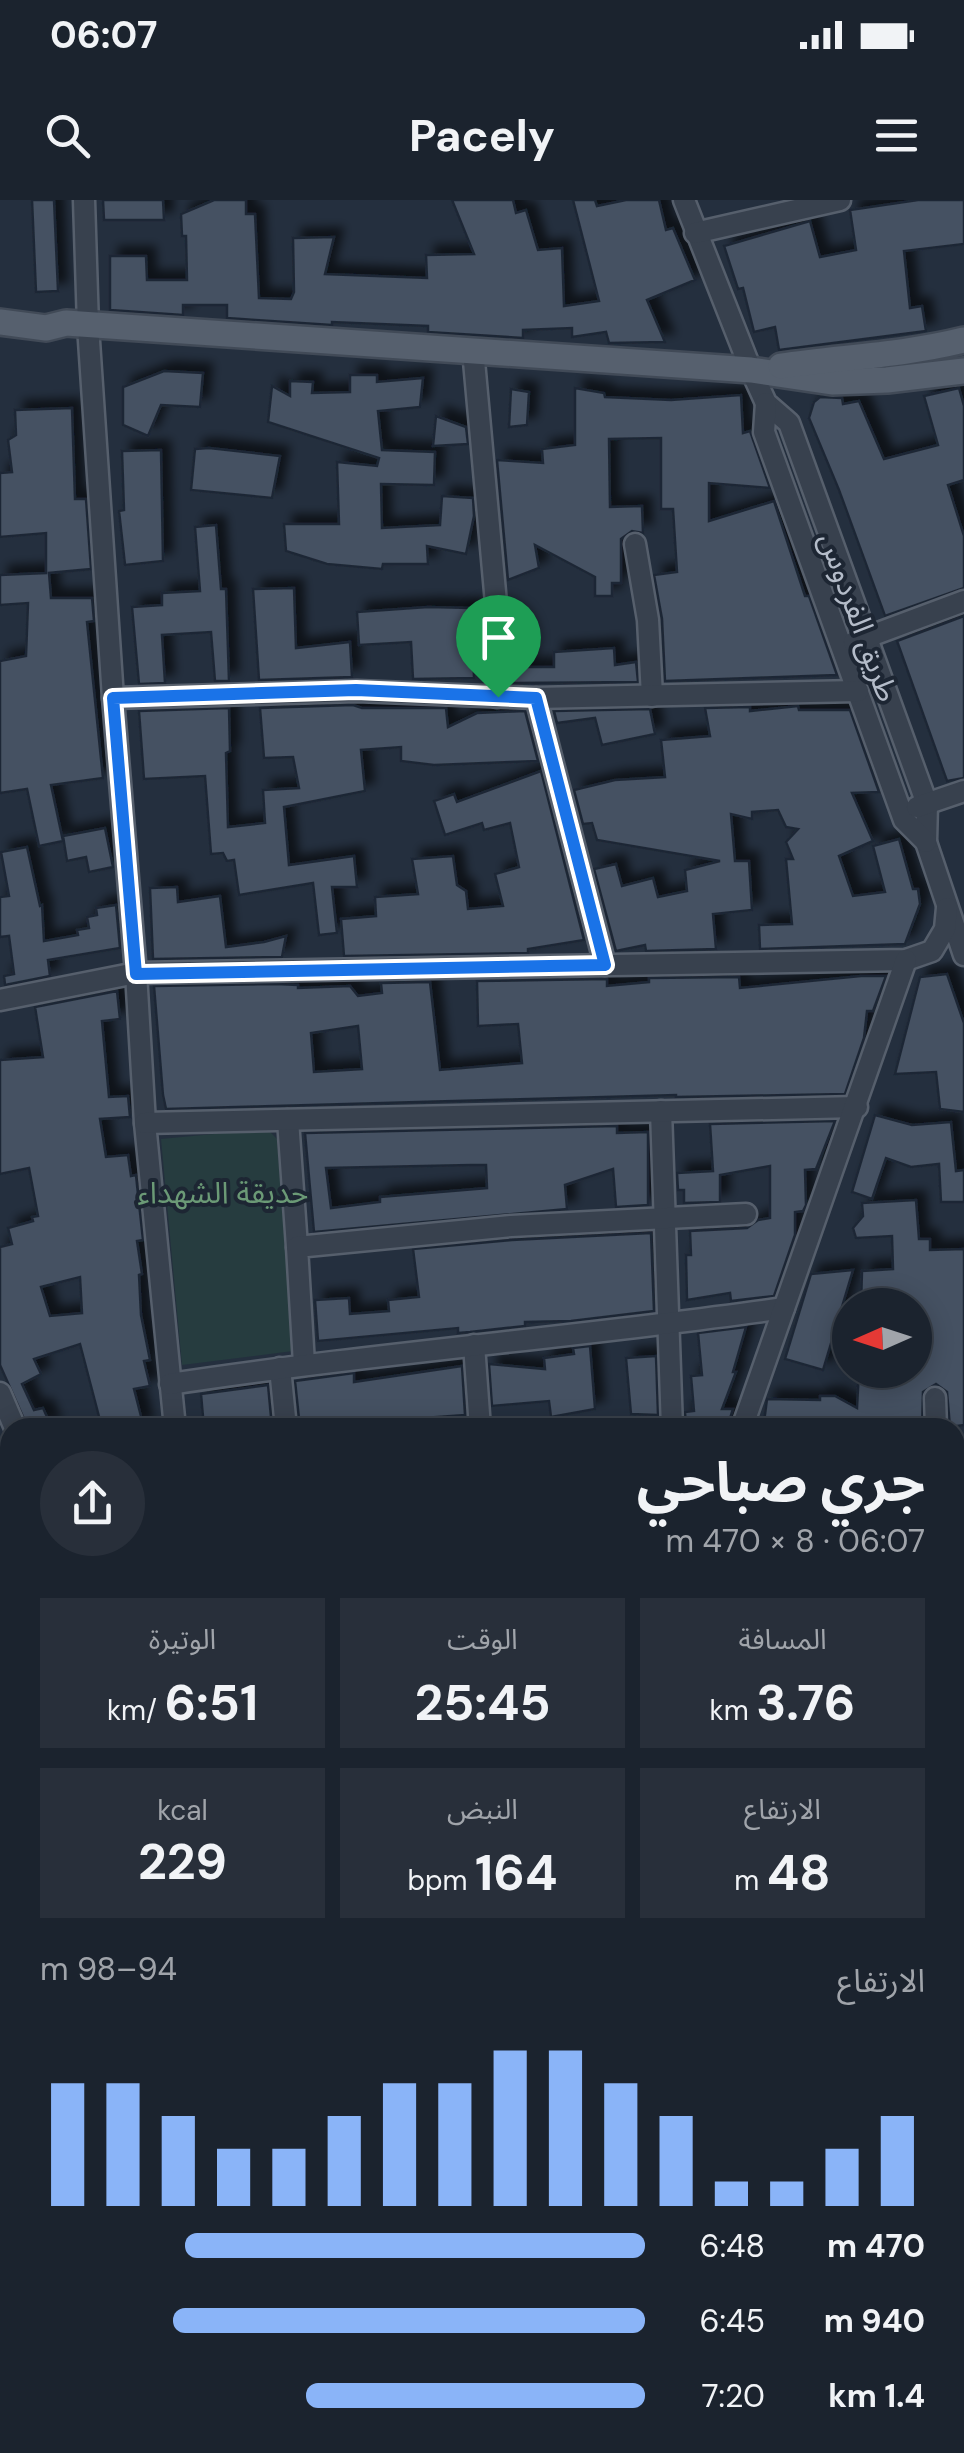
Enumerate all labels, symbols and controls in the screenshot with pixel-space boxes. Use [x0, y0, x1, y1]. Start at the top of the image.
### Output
text: 06:07 [50, 10, 157, 60]
text: Pacely [409, 106, 555, 165]
icon: search [40, 108, 95, 163]
icon: menu [869, 108, 924, 163]
street label: طريق الفردوس [810, 527, 908, 707]
pin [456, 595, 541, 698]
icon: arrive [471, 610, 526, 665]
park label: حديقة الشهداء [137, 1173, 309, 1212]
north arrow [832, 1288, 932, 1388]
map controls [832, 1288, 932, 1388]
text: جري صباحي [637, 1446, 925, 1518]
button: share [40, 1451, 145, 1556]
text: 06:07 · 8 × 470 m [666, 1520, 925, 1562]
text: الوتيرة [149, 1621, 216, 1658]
text: الوقت [447, 1621, 518, 1658]
text: المسافة [738, 1621, 827, 1658]
text: 6:51 [164, 1670, 258, 1736]
text: 25:45 [414, 1670, 551, 1736]
text: 3.76 [756, 1670, 855, 1736]
text: /km [107, 1692, 164, 1729]
text: km [710, 1692, 756, 1729]
text: النبض [447, 1791, 518, 1828]
text: الارتفاع [744, 1791, 821, 1828]
text: kcal [157, 1792, 208, 1829]
text: 229 [138, 1829, 227, 1895]
text: 164 [475, 1840, 557, 1906]
text: 48 [767, 1840, 831, 1906]
text: bpm [408, 1862, 475, 1899]
text: m [734, 1862, 767, 1899]
text: 94–98 m [40, 1948, 177, 1990]
text: الارتفاع [837, 1960, 925, 2002]
text: 6:48 [700, 2225, 765, 2267]
text: 470 m [827, 2225, 925, 2267]
text: 6:45 [699, 2300, 765, 2342]
text: 940 m [824, 2300, 925, 2342]
text: 7:20 [701, 2375, 765, 2417]
text: 1.4 km [828, 2375, 925, 2417]

